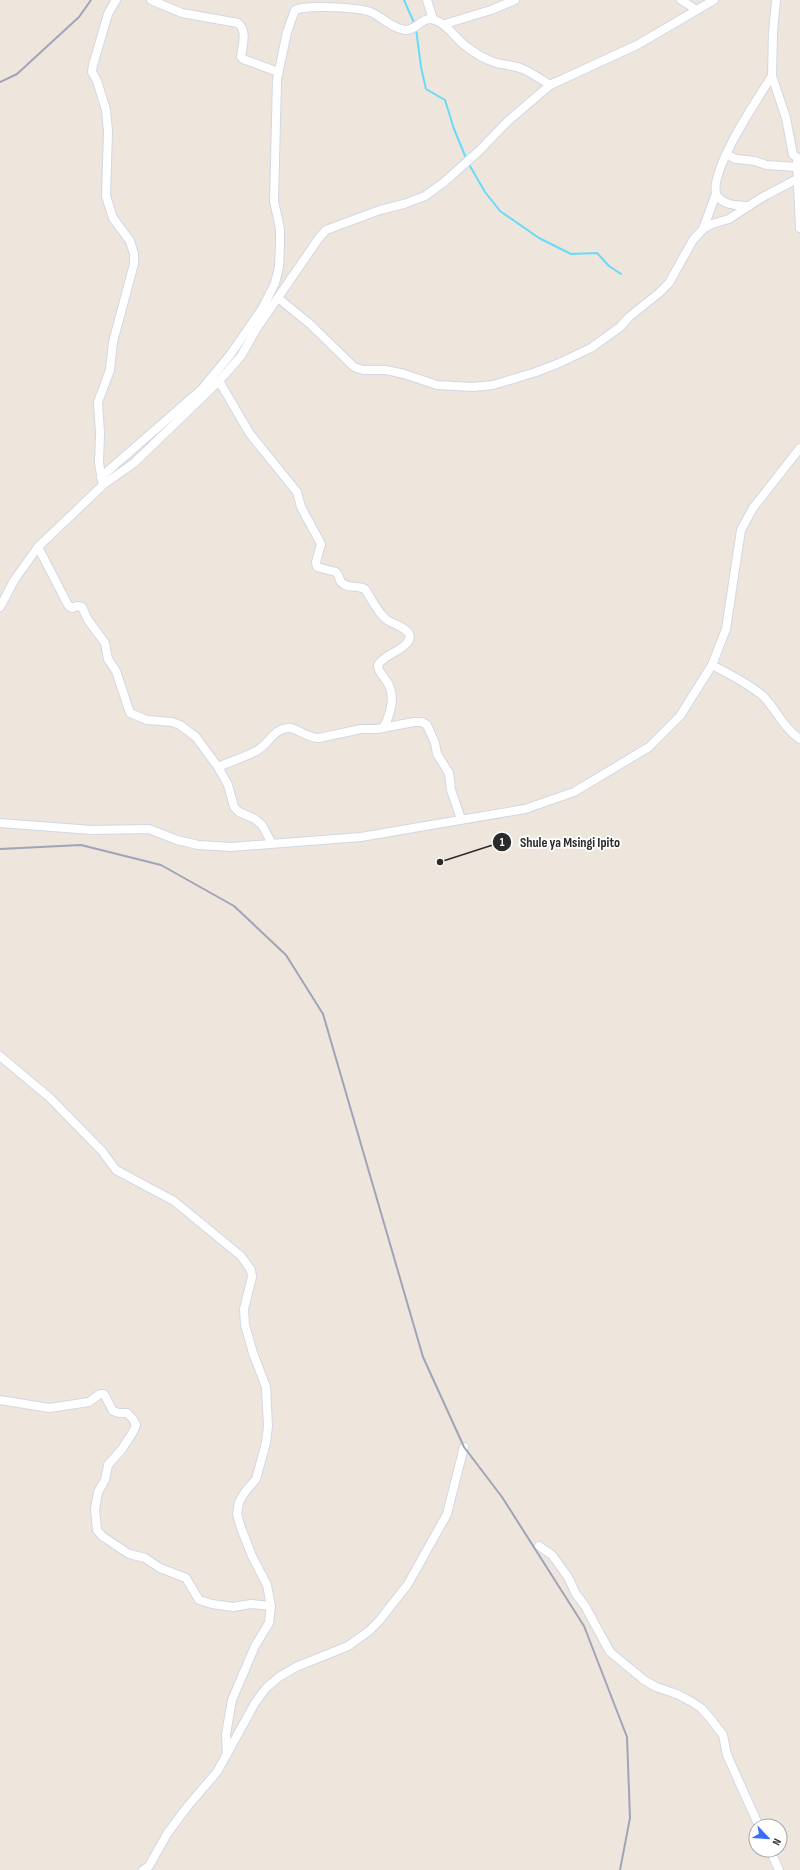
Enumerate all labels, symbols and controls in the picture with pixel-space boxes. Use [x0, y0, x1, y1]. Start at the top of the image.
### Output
callout: Shule ya Msingi Ipito [492, 829, 628, 855]
text: Shule ya Msingi Ipito [520, 834, 620, 851]
text: 1 [500, 835, 505, 850]
north arrow [748, 1818, 788, 1858]
text: N [769, 1837, 784, 1848]

